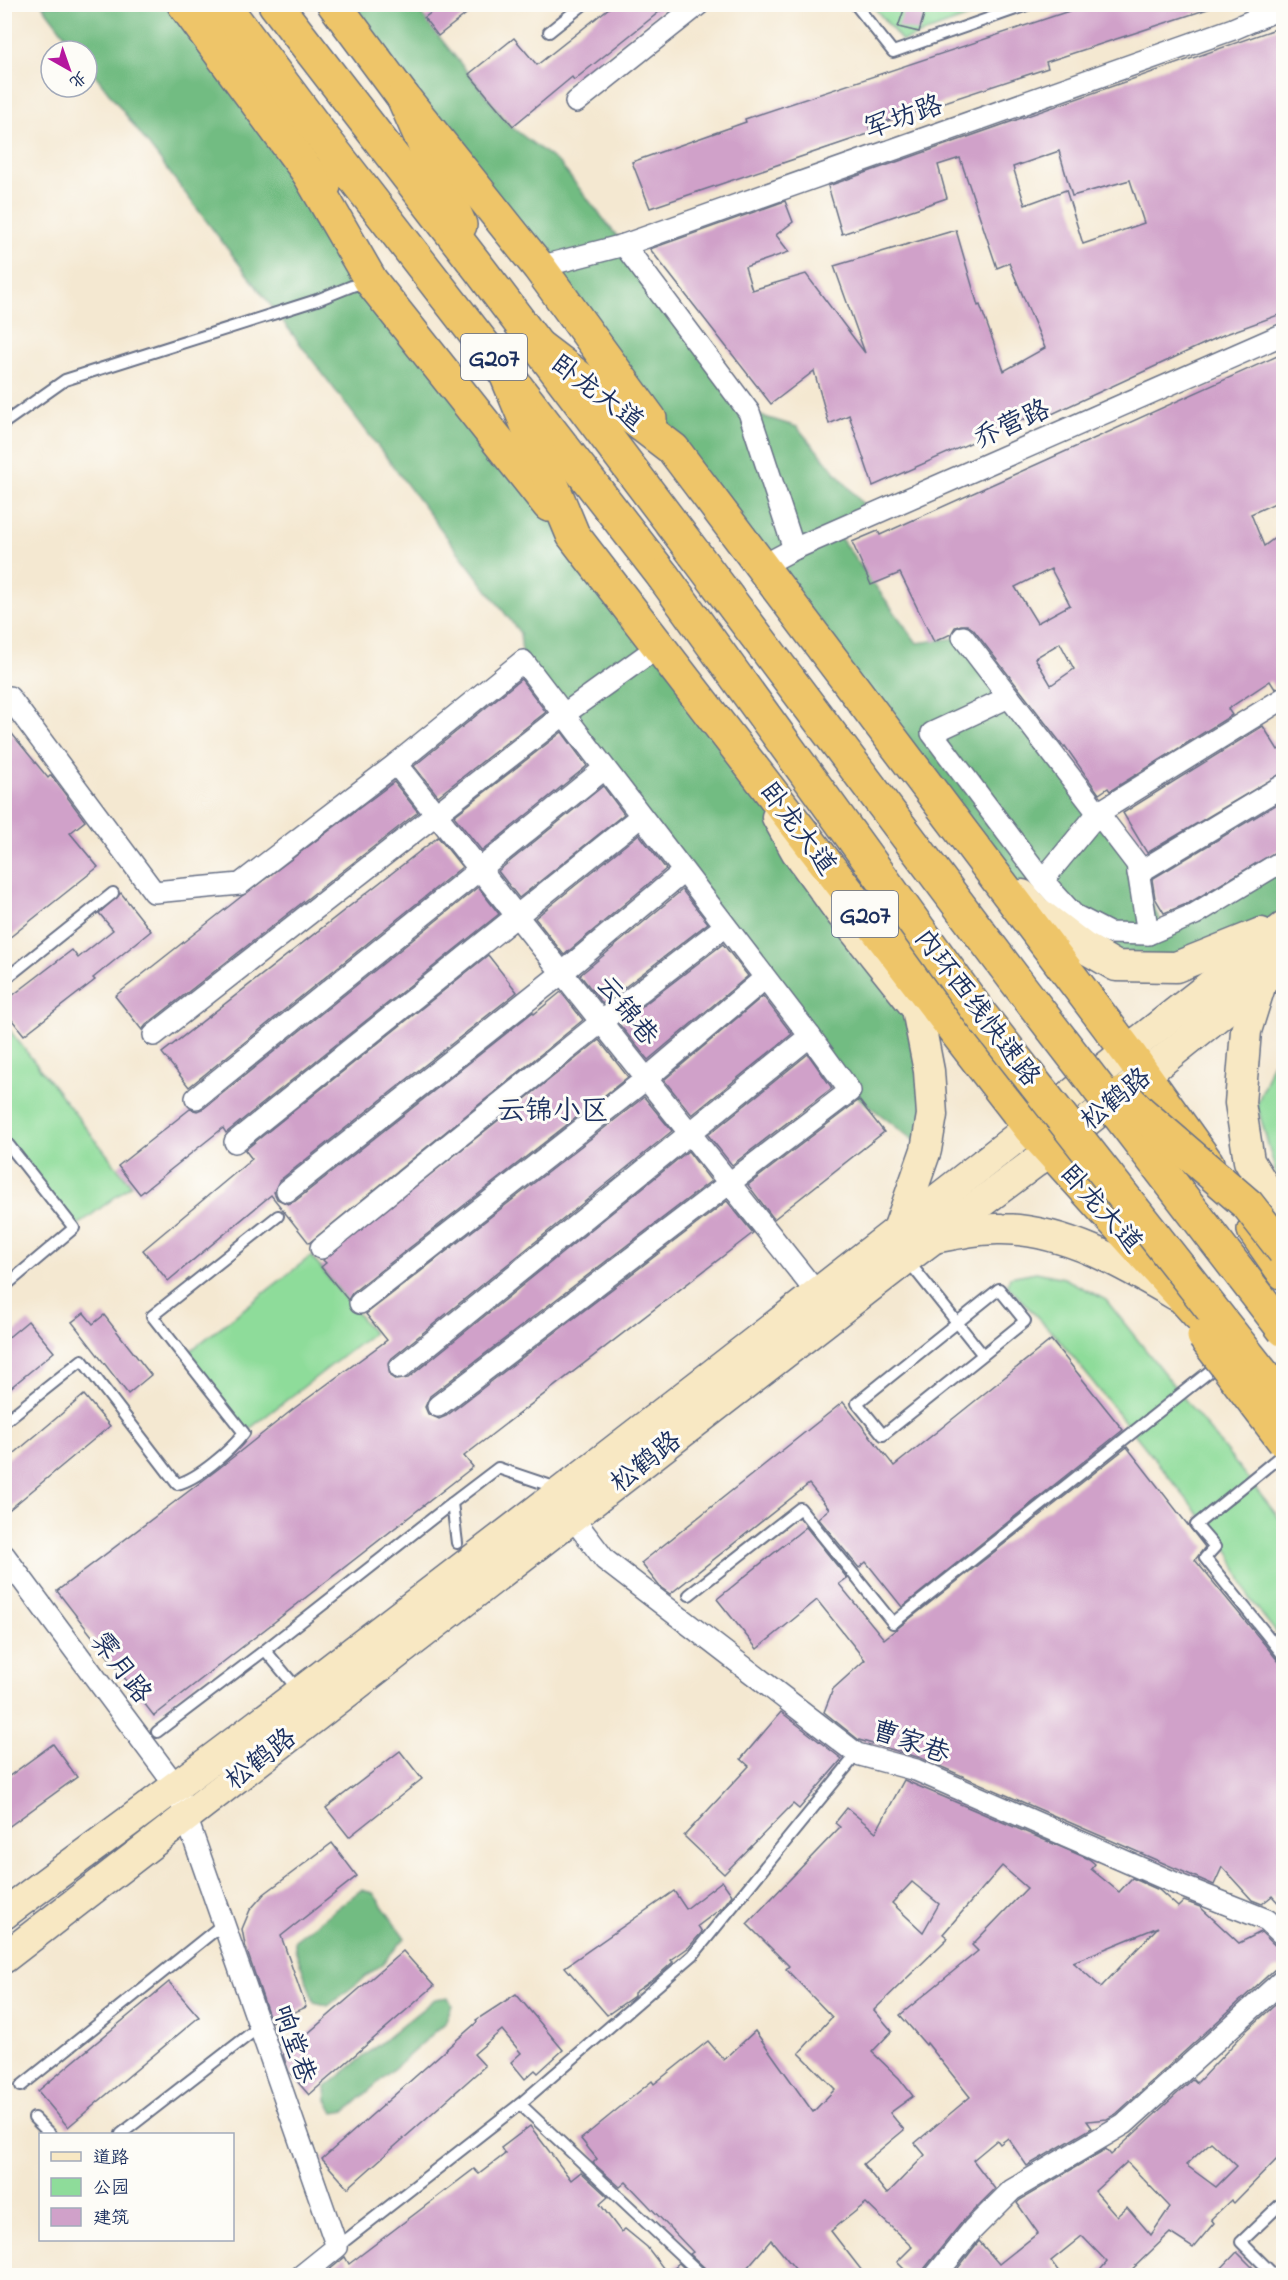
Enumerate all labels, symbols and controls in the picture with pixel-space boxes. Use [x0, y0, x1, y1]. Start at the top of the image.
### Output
north arrow [39, 39, 99, 99]
text: 北 [64, 65, 91, 93]
street label: 军坊路 [859, 87, 948, 150]
road number: G207 [461, 334, 527, 380]
street label: 卧龙大道 [542, 346, 651, 442]
street label: 乔营路 [967, 391, 1057, 460]
street label: 卧龙大道 [749, 775, 845, 884]
road number: G207 [832, 891, 898, 937]
street label: 内环西线快速路 [904, 921, 1048, 1096]
street label: 云锦巷 [585, 968, 667, 1055]
street label: 松鹤路 [1073, 1059, 1160, 1141]
district label: 云锦小区 [497, 1092, 609, 1133]
street label: 卧龙大道 [1050, 1156, 1151, 1263]
street label: 松鹤路 [603, 1423, 690, 1503]
street label: 霁月路 [80, 1624, 160, 1713]
street label: 曹家巷 [866, 1712, 955, 1775]
street label: 松鹤路 [218, 1720, 305, 1800]
street label: 响堂巷 [261, 2000, 324, 2089]
legend [39, 2133, 234, 2241]
text: 道路 [93, 2146, 129, 2172]
text: 公园 [93, 2176, 129, 2202]
text: 建筑 [93, 2206, 129, 2232]

